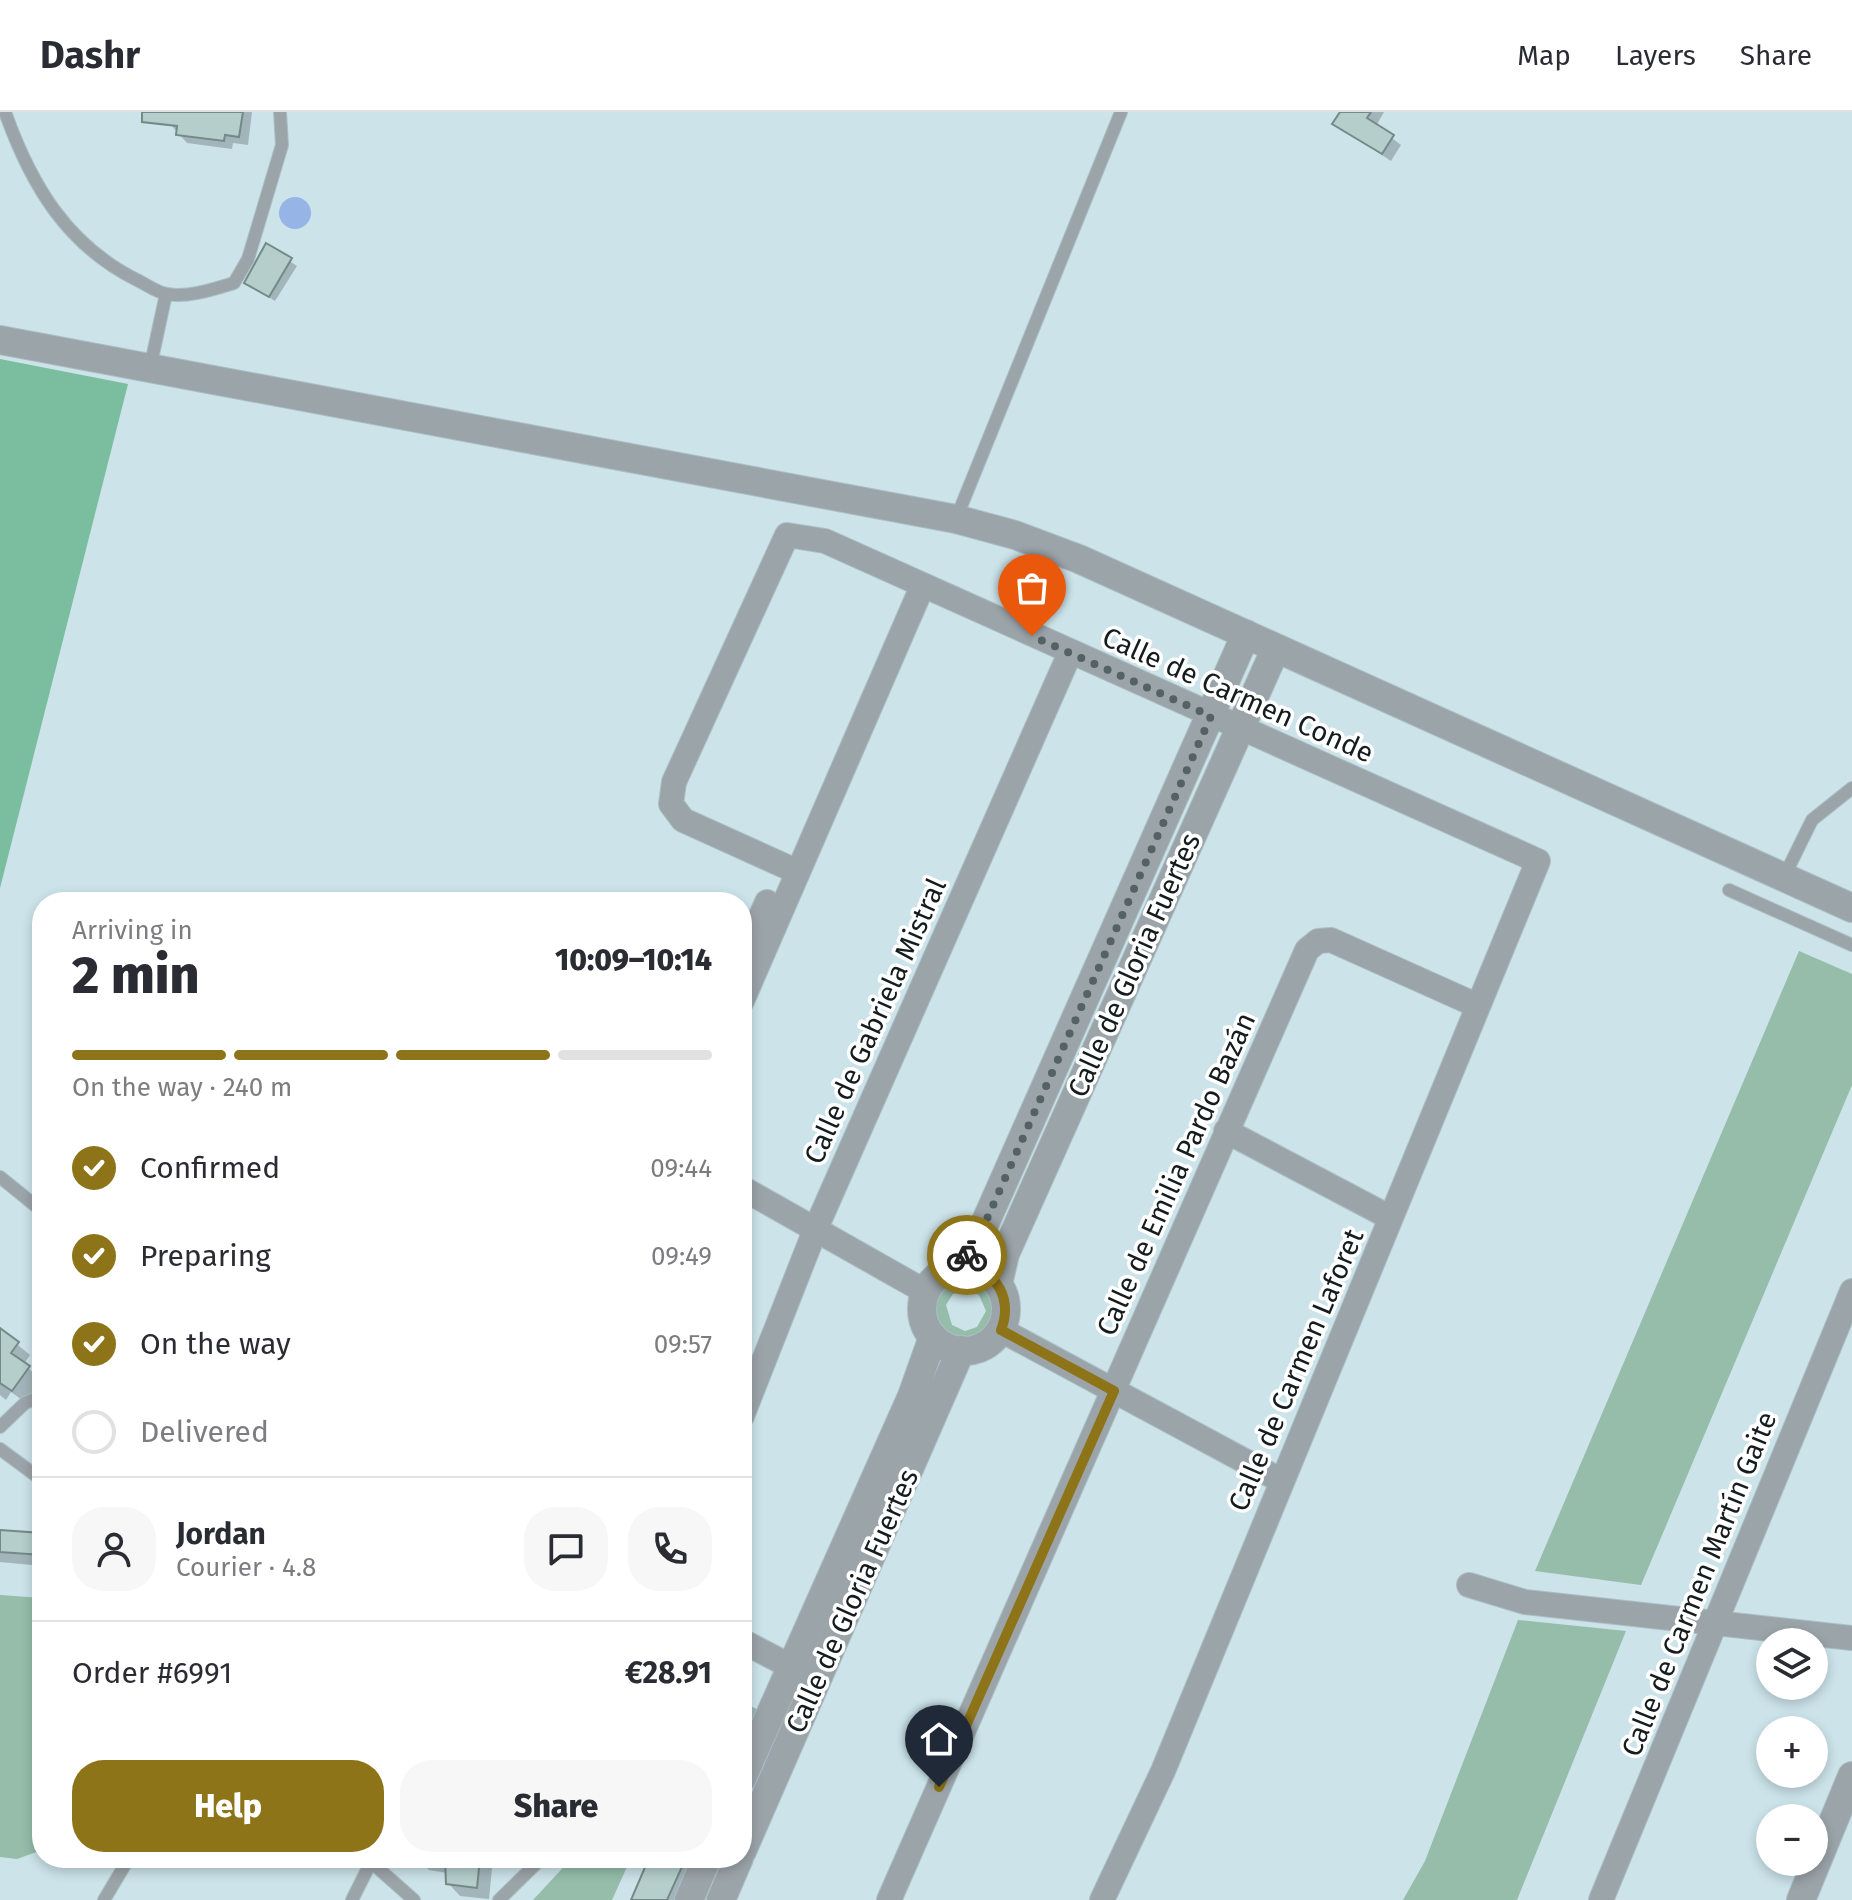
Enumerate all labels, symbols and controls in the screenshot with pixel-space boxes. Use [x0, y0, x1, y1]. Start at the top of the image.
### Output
text: Dashr [40, 32, 140, 78]
text: Map [1517, 39, 1571, 72]
text: Layers [1615, 39, 1696, 72]
text: Share [1740, 39, 1812, 72]
pin [998, 554, 1066, 636]
icon: bag [1010, 566, 1054, 610]
street label: Calle de Carmen Conde [1097, 620, 1379, 770]
street label: Calle de Gloria Fuertes [1061, 828, 1207, 1102]
street label: Calle de Gabriela Mistral [797, 873, 953, 1169]
text: Arriving in [72, 915, 193, 946]
text: 10:09–10:14 [555, 942, 712, 978]
text: 2 min [72, 944, 199, 1007]
street label: Calle de Emilia Pardo Bazán [1090, 1007, 1262, 1341]
text: On the way · 240 m [72, 1072, 292, 1103]
icon: check [72, 1146, 116, 1190]
text: Confirmed [140, 1150, 280, 1186]
text: 09:44 [650, 1153, 712, 1184]
courier [927, 1215, 1007, 1295]
street label: Calle de Carmen Laforet [1222, 1223, 1371, 1516]
icon: bike [945, 1233, 989, 1277]
icon: check [72, 1234, 116, 1278]
text: Preparing [140, 1238, 271, 1274]
text: 09:49 [651, 1241, 712, 1272]
icon: check [72, 1322, 116, 1366]
text: On the way [140, 1326, 291, 1362]
text: 09:57 [654, 1329, 712, 1360]
street label: Calle de Carmen Martín Gaite [1615, 1407, 1783, 1761]
text: Delivered [140, 1414, 269, 1450]
street label: Calle de Gloria Fuertes [779, 1464, 925, 1738]
button: person [72, 1507, 156, 1591]
button: chat [524, 1507, 608, 1591]
button: phone [628, 1507, 712, 1591]
text: Jordan [176, 1516, 266, 1552]
text: Courier · 4.8 [176, 1552, 316, 1583]
map controls [1756, 1628, 1828, 1876]
button: layers [1756, 1628, 1828, 1700]
text: Order #6991 [72, 1655, 232, 1691]
text: €28.91 [625, 1655, 712, 1691]
pin [905, 1705, 973, 1787]
button: + [1756, 1716, 1828, 1788]
icon: home [917, 1717, 961, 1761]
button: Help [72, 1760, 384, 1852]
button: Share [400, 1760, 712, 1852]
button: − [1756, 1804, 1828, 1876]

